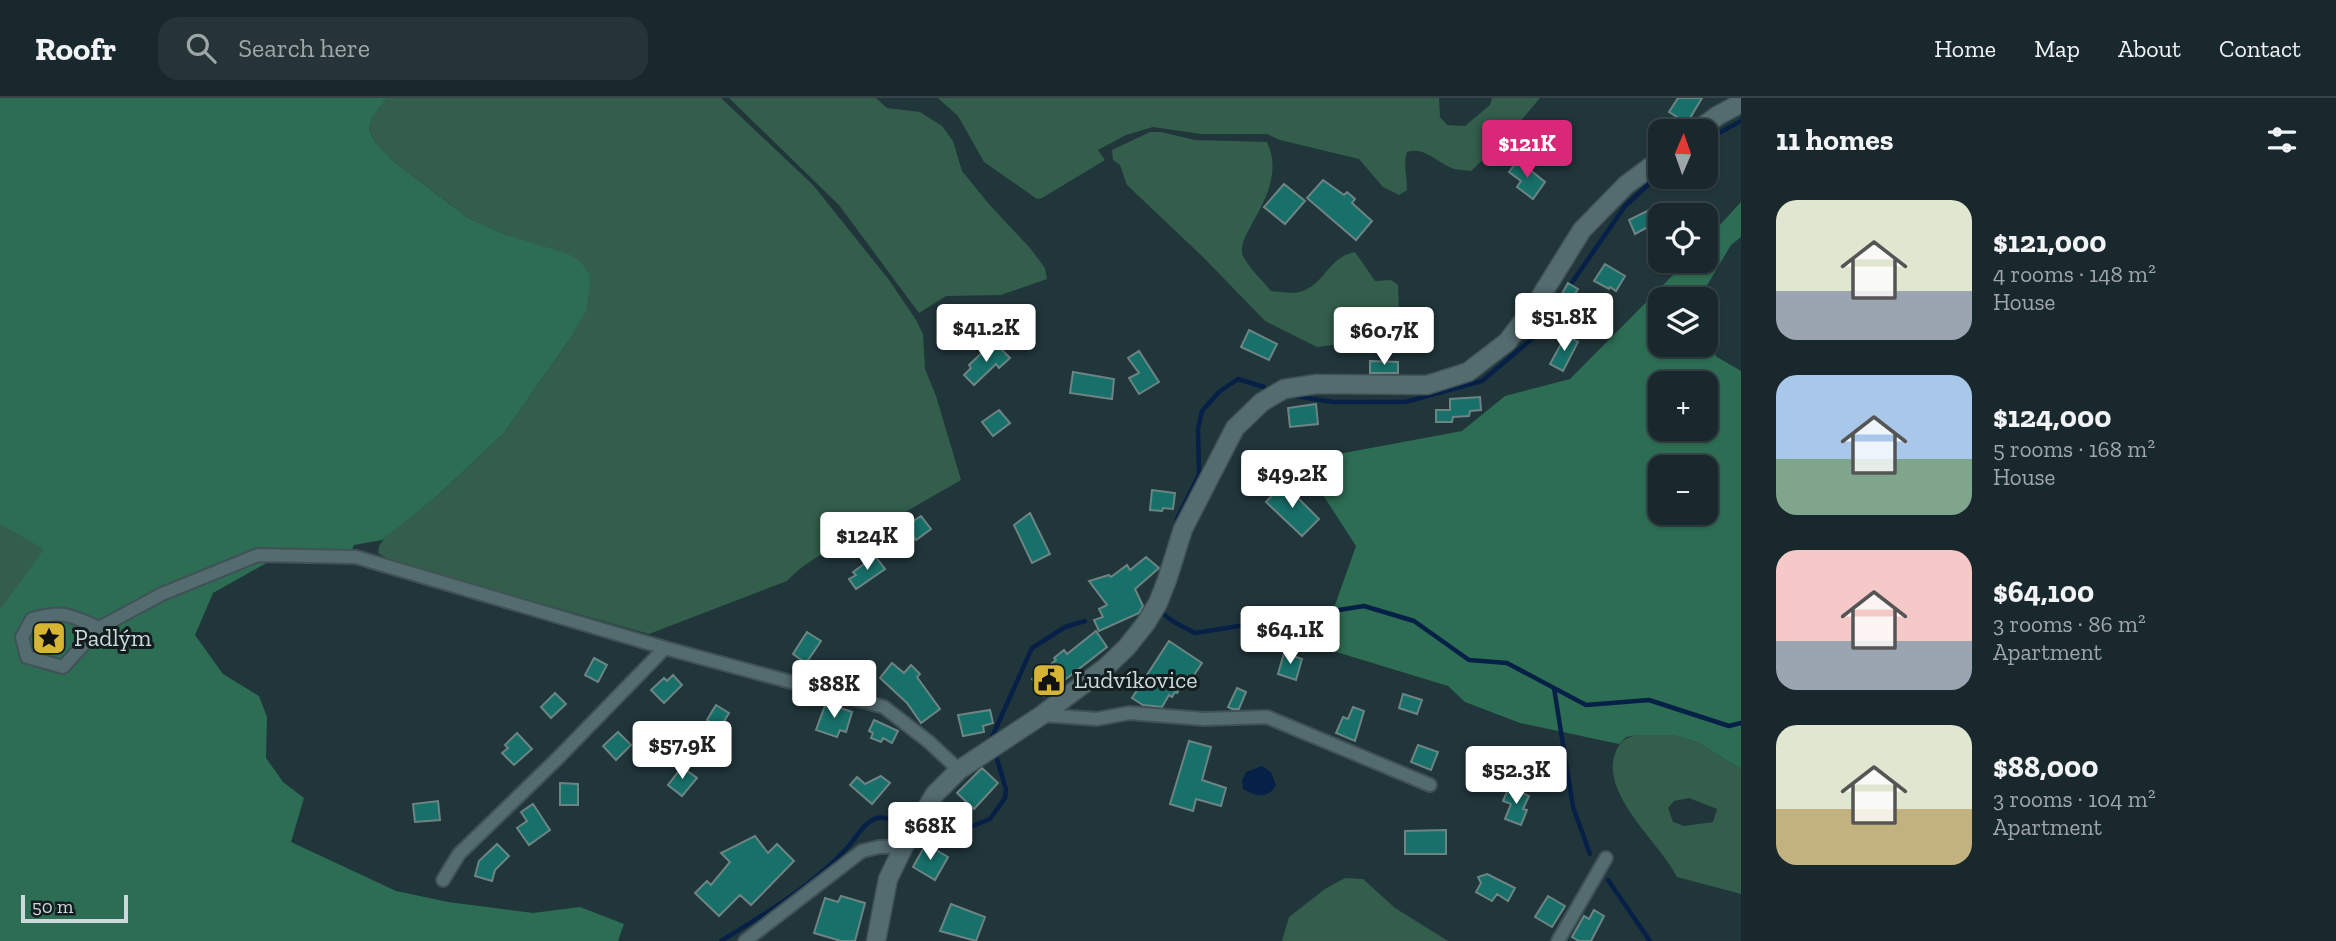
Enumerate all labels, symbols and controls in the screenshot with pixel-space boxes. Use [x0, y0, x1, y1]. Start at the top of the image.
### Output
search box [158, 17, 648, 80]
text: Roofr [35, 29, 116, 68]
icon: search [182, 29, 220, 67]
text: Search here [238, 32, 370, 64]
text: Home [1934, 34, 1996, 63]
text: Map [2034, 34, 2080, 63]
text: About [2118, 34, 2181, 63]
text: Contact [2219, 34, 2301, 63]
north arrow [1648, 119, 1718, 189]
map controls [1648, 119, 1718, 525]
pin: $121K [1478, 120, 1576, 180]
icon: filters [2263, 121, 2301, 159]
text: 11 homes [1776, 122, 1894, 158]
text: $121K [1498, 129, 1556, 157]
button: locate [1648, 203, 1718, 273]
text: $121,000 [1993, 224, 2107, 260]
icon: home [1832, 228, 1916, 312]
text: 4 rooms · 148 m² [1993, 260, 2156, 288]
button: layers [1648, 287, 1718, 357]
text: House [1993, 288, 2055, 316]
pin: $51.8K [1507, 294, 1621, 353]
text: $51.8K [1531, 302, 1597, 330]
pin: $41.2K [929, 304, 1043, 364]
pin: $60.7K [1327, 308, 1441, 367]
text: $41.2K [953, 313, 1019, 341]
text: $60.7K [1350, 316, 1418, 344]
button: + [1648, 371, 1718, 441]
text: $124,000 [1993, 399, 2112, 435]
icon: home [1832, 403, 1916, 487]
text: 5 rooms · 168 m² [1993, 435, 2155, 463]
pin: $49.2K [1235, 450, 1349, 510]
button: − [1648, 455, 1718, 525]
text: $49.2K [1257, 459, 1327, 487]
text: House [1993, 463, 2055, 491]
pin: $124K [818, 512, 916, 572]
text: $124K [836, 521, 898, 549]
text: $64,100 [1993, 574, 2094, 610]
icon: home [1832, 578, 1916, 662]
pin: $64.1K [1233, 606, 1347, 666]
text: 3 rooms · 86 m² [1993, 610, 2146, 638]
text: $64.1K [1257, 615, 1323, 643]
place icon: Padlým [30, 619, 68, 657]
place label: Padlým [74, 623, 152, 652]
text: Apartment [1993, 638, 2102, 666]
pin: $88K [793, 660, 875, 720]
public building icon: Ludvíkovice [1030, 661, 1068, 699]
place label: Ludvíkovice [1074, 665, 1198, 694]
text: $88K [808, 669, 860, 697]
pin: $57.9K [625, 722, 739, 781]
text: $57.9K [649, 730, 715, 758]
pin: $52.3K [1459, 746, 1573, 806]
text: $88,000 [1993, 749, 2099, 785]
icon: home [1832, 753, 1916, 837]
text: $52.3K [1482, 755, 1550, 783]
text: 3 rooms · 104 m² [1993, 785, 2156, 813]
pin: $68K [889, 802, 971, 862]
text: $68K [904, 811, 956, 839]
text: Apartment [1993, 813, 2102, 841]
scale bar [21, 892, 128, 924]
text: 50 m [32, 895, 73, 918]

